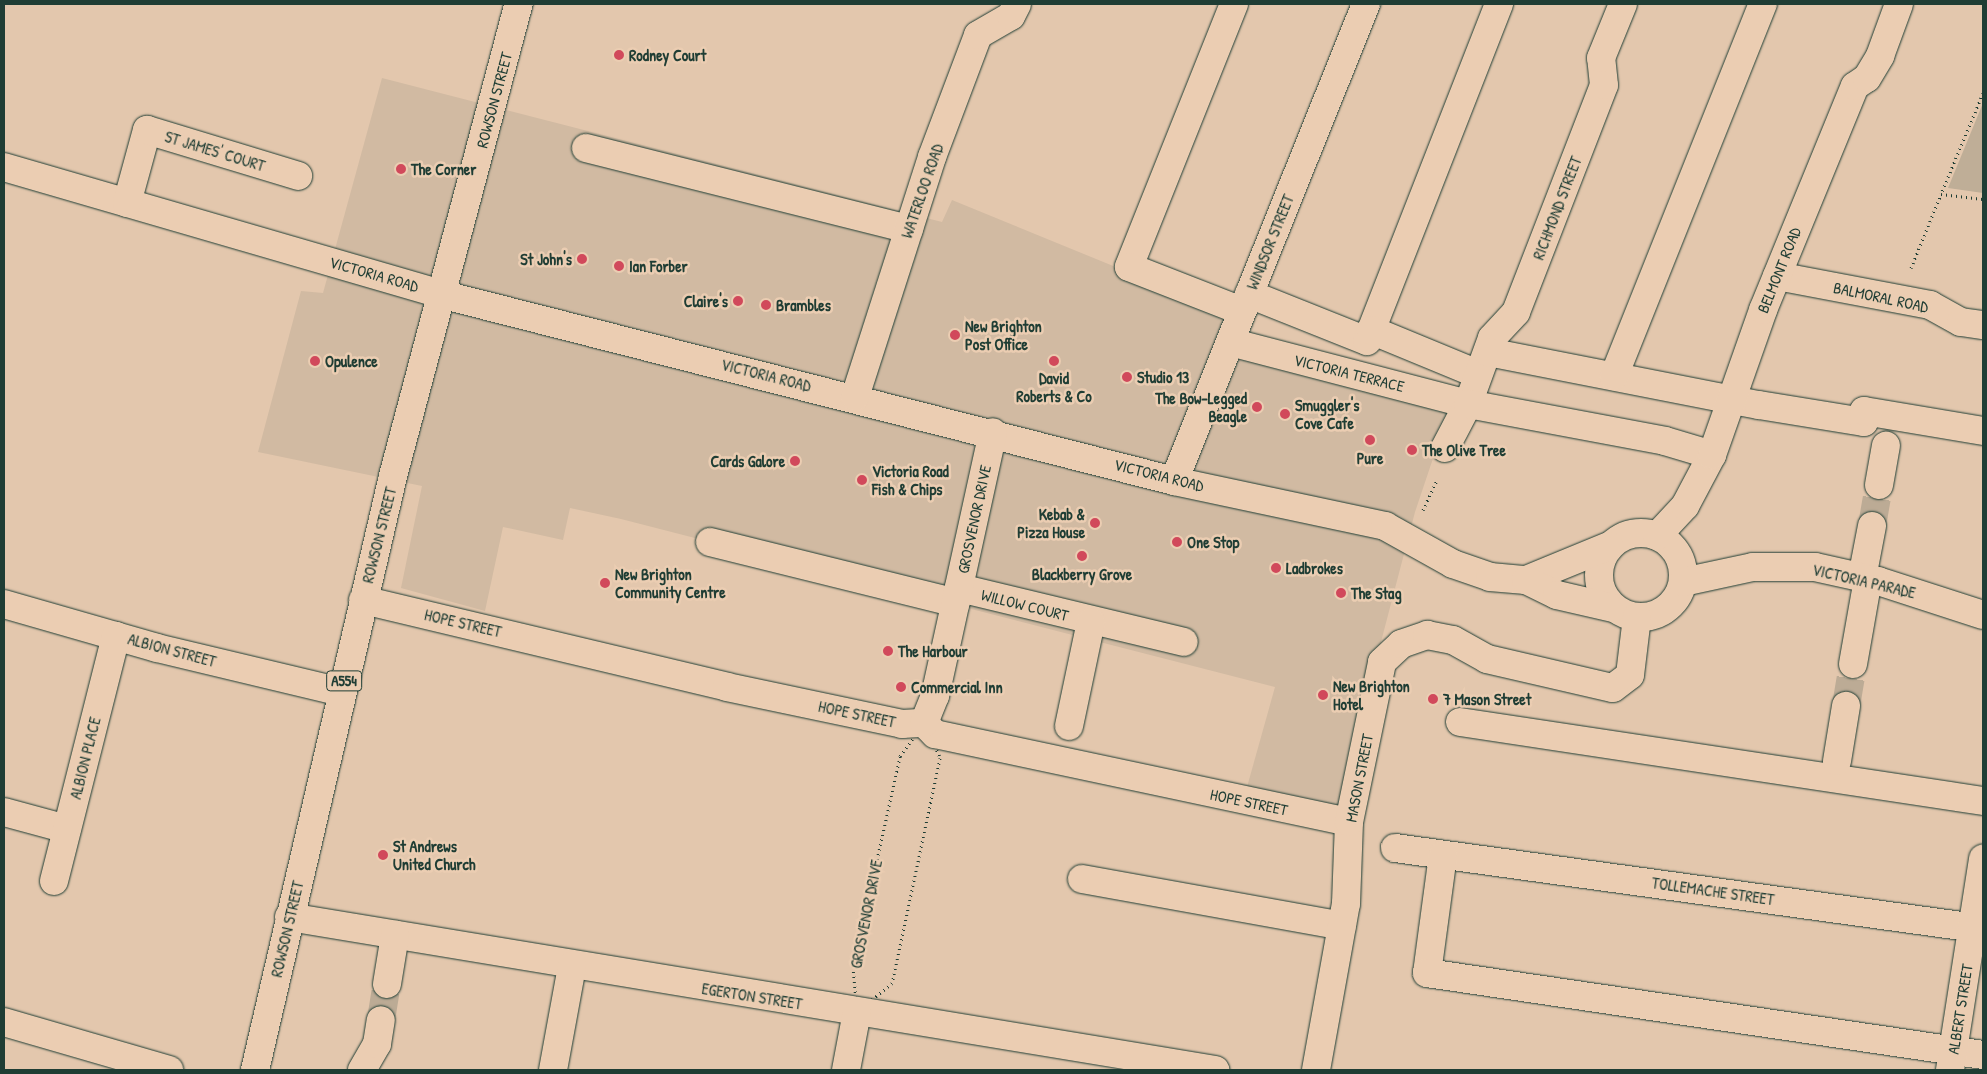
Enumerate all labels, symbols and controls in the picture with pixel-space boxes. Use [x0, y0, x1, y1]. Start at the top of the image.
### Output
place label: Rodney Court [629, 45, 706, 65]
marker: Rodney Court [613, 49, 625, 61]
street label: ROWSON STREET [472, 50, 516, 150]
street label: ST JAMES' COURT [163, 127, 267, 175]
street label: WATERLOO ROAD [897, 141, 947, 241]
street label: RICHMOND STREET [1528, 154, 1586, 262]
place label: The Corner [411, 159, 476, 179]
marker: The Corner [395, 163, 407, 175]
street label: WINDSOR STREET [1242, 192, 1298, 292]
street label: BELMONT ROAD [1753, 224, 1805, 316]
place label: St John's [520, 249, 572, 269]
street label: VICTORIA ROAD [327, 252, 421, 296]
marker: St John's [576, 253, 588, 265]
place label: Ian Forber [629, 256, 688, 276]
marker: Ian Forber [613, 260, 625, 272]
street label: BALMORAL ROAD [1832, 278, 1930, 316]
place label: Claire's [684, 291, 728, 311]
marker: Claire's [732, 295, 744, 307]
place label: Brambles [776, 295, 831, 315]
marker: Brambles [760, 299, 772, 311]
place label: New Brighton Post Office [965, 316, 1042, 354]
marker: New Brighton Post Office [949, 329, 961, 341]
street label: VICTORIA TERRACE [1292, 350, 1406, 396]
place label: Opulence [325, 351, 378, 371]
marker: Opulence [309, 355, 321, 367]
street label: VICTORIA ROAD [719, 355, 813, 395]
marker: David Roberts & Co [1048, 355, 1060, 367]
place label: Studio 13 [1137, 367, 1189, 387]
place label: David Roberts & Co [1016, 368, 1092, 406]
marker: Studio 13 [1121, 371, 1133, 383]
place label: The Bow-Legged Beagle [1155, 388, 1247, 426]
place label: Smuggler's Cove Cafe [1295, 395, 1359, 433]
marker: The Bow-Legged Beagle [1251, 401, 1263, 413]
marker: Smuggler's Cove Cafe [1279, 408, 1291, 420]
marker: Pure [1364, 434, 1376, 446]
place label: The Olive Tree [1422, 440, 1506, 460]
marker: The Olive Tree [1406, 444, 1418, 456]
place label: Pure [1357, 448, 1383, 468]
place label: Cards Galore [711, 451, 785, 471]
marker: Cards Galore [789, 455, 801, 467]
street label: VICTORIA ROAD [1112, 455, 1206, 495]
place label: Victoria Road Fish & Chips [872, 461, 949, 499]
street label: GROSVENOR DRIVE [953, 463, 995, 575]
marker: Victoria Road Fish & Chips [856, 474, 868, 486]
street label: ROWSON STREET [358, 485, 400, 585]
place label: Kebab & Pizza House [1017, 504, 1085, 542]
marker: Kebab & Pizza House [1089, 517, 1101, 529]
place label: One Stop [1187, 532, 1239, 552]
marker: One Stop [1171, 536, 1183, 548]
marker: Blackberry Grove [1076, 550, 1088, 562]
place label: Ladbrokes [1286, 558, 1343, 578]
street label: VICTORIA PARADE [1810, 560, 1918, 602]
marker: Ladbrokes [1270, 562, 1282, 574]
place label: New Brighton Community Centre [615, 564, 726, 602]
place label: Blackberry Grove [1032, 564, 1132, 584]
marker: New Brighton Community Centre [599, 577, 611, 589]
place label: The Stag [1351, 583, 1401, 603]
street label: WILLOW COURT [979, 585, 1071, 625]
marker: The Stag [1335, 587, 1347, 599]
street label: HOPE STREET [423, 605, 503, 641]
street label: ALBION STREET [126, 629, 218, 671]
place label: The Harbour [898, 641, 968, 661]
marker: The Harbour [882, 645, 894, 657]
road number: A554 [325, 668, 363, 694]
place label: New Brighton Hotel [1333, 676, 1410, 714]
place label: Commercial Inn [911, 677, 1003, 697]
marker: Commercial Inn [895, 681, 907, 693]
marker: New Brighton Hotel [1317, 689, 1329, 701]
place label: 7 Mason Street [1443, 689, 1531, 709]
marker: 7 Mason Street [1427, 693, 1439, 705]
street label: HOPE STREET [817, 696, 897, 732]
street label: ALBION PLACE [66, 715, 104, 801]
street label: MASON STREET [1341, 732, 1377, 824]
street label: HOPE STREET [1209, 784, 1289, 820]
place label: St Andrews United Church [393, 836, 475, 874]
marker: St Andrews United Church [377, 849, 389, 861]
street label: GROSVENOR DRIVE [846, 858, 886, 970]
street label: TOLLEMACHE STREET [1651, 873, 1775, 909]
street label: ROWSON STREET [267, 879, 307, 979]
street label: ALBERT STREET [1943, 963, 1977, 1055]
street label: EGERTON STREET [700, 979, 804, 1013]

